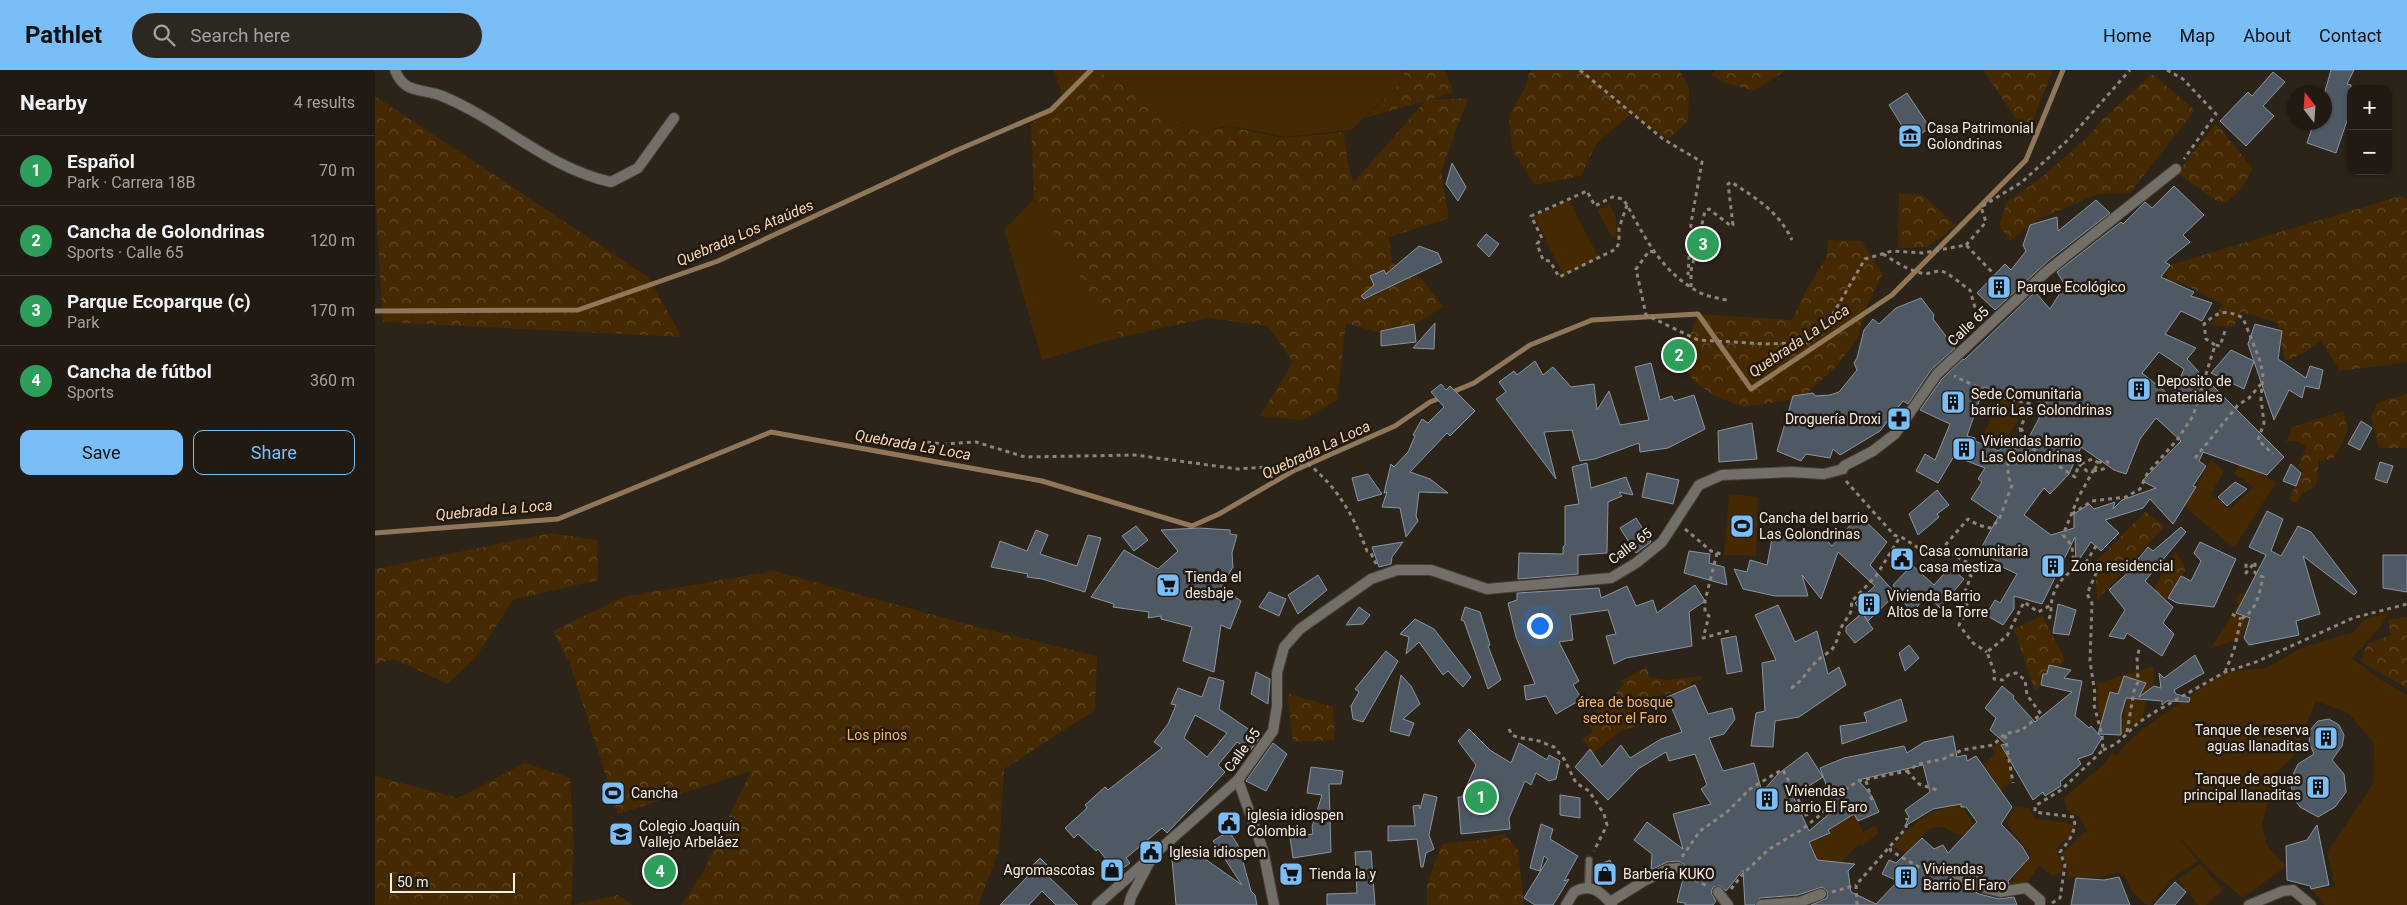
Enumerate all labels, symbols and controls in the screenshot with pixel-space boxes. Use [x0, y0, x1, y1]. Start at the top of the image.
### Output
search box [132, 13, 482, 58]
text: Pathlet [25, 21, 102, 49]
icon: search [150, 21, 178, 49]
text: Search here [190, 24, 290, 47]
text: Home [2103, 25, 2152, 46]
text: Map [2180, 25, 2215, 46]
text: About [2243, 25, 2291, 46]
text: Contact [2319, 25, 2382, 46]
north arrow [2287, 85, 2332, 130]
map controls [2347, 85, 2392, 175]
button: + [2347, 85, 2392, 130]
text: Nearby [20, 91, 87, 115]
text: 4 results [294, 93, 355, 112]
place label: Casa Patrimonial Golondrinas [1927, 120, 2034, 152]
museum icon: Casa Patrimonial Golondrinas [1897, 123, 1923, 149]
button: − [2347, 130, 2392, 175]
text: Español [67, 150, 135, 173]
text: 1 [31, 161, 41, 180]
text: 70 m [319, 161, 355, 180]
text: Park · Carrera 18B [67, 173, 195, 192]
water label: Quebrada Los Ataúdes [674, 196, 816, 270]
text: Cancha de Golondrinas [67, 220, 265, 243]
pin: 3 [1687, 225, 1719, 263]
text: 2 [31, 231, 41, 250]
text: 120 m [310, 231, 355, 250]
text: Sports · Calle 65 [67, 243, 183, 262]
building icon: Parque Ecológico [1986, 274, 2012, 300]
place label: Parque Ecológico [2017, 279, 2126, 295]
text: Parque Ecoparque (c) [67, 290, 251, 313]
text: 3 [31, 301, 41, 320]
text: 170 m [310, 301, 355, 320]
water label: Quebrada La Loca [1745, 301, 1853, 381]
street label: Calle 65 [1944, 303, 1992, 349]
text: Park [67, 313, 99, 332]
pin: 2 [1663, 336, 1695, 374]
text: Cancha de fútbol [67, 360, 212, 383]
text: 4 [31, 371, 41, 390]
text: 360 m [310, 371, 355, 390]
place label: Deposito de materiales [2157, 373, 2231, 405]
building icon: Deposito de materiales [2126, 376, 2152, 402]
text: Sports [67, 383, 114, 402]
place label: Sede Comunitaria barrio Las Golondrinas [1971, 386, 2112, 418]
building icon: Sede Comunitaria barrio Las Golondrinas [1940, 389, 1966, 415]
pharmacy icon: Droguería Droxi [1886, 406, 1912, 432]
place label: Droguería Droxi [1785, 411, 1881, 427]
water label: Quebrada La Loca [1259, 417, 1373, 483]
water label: Quebrada La Loca [854, 426, 972, 464]
button: Save [20, 430, 183, 475]
button: Share [193, 430, 355, 475]
place label: Viviendas barrio Las Golondrinas [1981, 433, 2082, 465]
building icon: Viviendas barrio Las Golondrinas [1951, 436, 1977, 462]
water label: Quebrada La Loca [435, 496, 553, 524]
place label: Cancha del barrio Las Golondrinas [1759, 510, 1868, 542]
sports icon: Cancha del barrio Las Golondrinas [1729, 513, 1755, 539]
street label: Calle 65 [1605, 524, 1655, 567]
place label: Casa comunitaria casa mestiza [1919, 543, 2028, 575]
public building icon: Casa comunitaria casa mestiza [1889, 546, 1915, 572]
building icon: Zona residencial [2040, 553, 2066, 579]
place label: Zona residencial [2071, 558, 2174, 574]
place label: Tienda el desbaje [1185, 569, 1242, 601]
supermarket icon: Tienda el desbaje [1155, 572, 1181, 598]
place label: Vivienda Barrio Altos de la Torre [1887, 588, 1988, 620]
building icon: Vivienda Barrio Altos de la Torre [1856, 591, 1882, 617]
your location [1527, 613, 1553, 639]
park label: área de bosque sector el Faro [1577, 694, 1673, 726]
place label: Tanque de reserva aguas llanaditas [2195, 722, 2309, 754]
street label: Calle 65 [1221, 725, 1263, 775]
building icon: Tanque de reserva aguas llanaditas [2313, 725, 2339, 751]
park label: Los pinos [847, 727, 907, 743]
place label: Tanque de aguas principal llanaditas [2184, 771, 2301, 803]
building icon: Tanque de aguas principal llanaditas [2305, 774, 2331, 800]
pin: 1 [1465, 778, 1497, 816]
sports icon: Cancha [600, 780, 626, 806]
place label: Viviendas barrio El Faro [1785, 783, 1867, 815]
place label: Cancha [631, 785, 678, 801]
building icon: Viviendas barrio El Faro [1754, 786, 1780, 812]
place label: iglesia idiospen Colombia [1247, 807, 1344, 839]
public building icon: iglesia idiospen Colombia [1216, 810, 1242, 836]
place label: Colegio Joaquín Vallejo Arbeláez [639, 818, 740, 850]
school or university icon: Colegio Joaquín Vallejo Arbeláez [608, 821, 634, 847]
public building icon: Iglesia idiospen [1138, 839, 1164, 865]
place label: Iglesia idiospen [1169, 844, 1266, 860]
pin: 4 [644, 852, 676, 890]
shop icon: Agromascotas [1099, 857, 1125, 883]
supermarket icon: Tienda la y [1278, 861, 1304, 887]
shop icon: Barbería KUKO [1592, 861, 1618, 887]
place label: Viviendas Barrio El Faro [1923, 861, 2006, 893]
place label: Agromascotas [1004, 862, 1095, 878]
building icon: Viviendas Barrio El Faro [1893, 864, 1919, 890]
place label: Tienda la y [1309, 866, 1376, 882]
place label: Barbería KUKO [1623, 866, 1715, 882]
scale bar [390, 870, 515, 893]
text: 50 m [397, 874, 429, 890]

